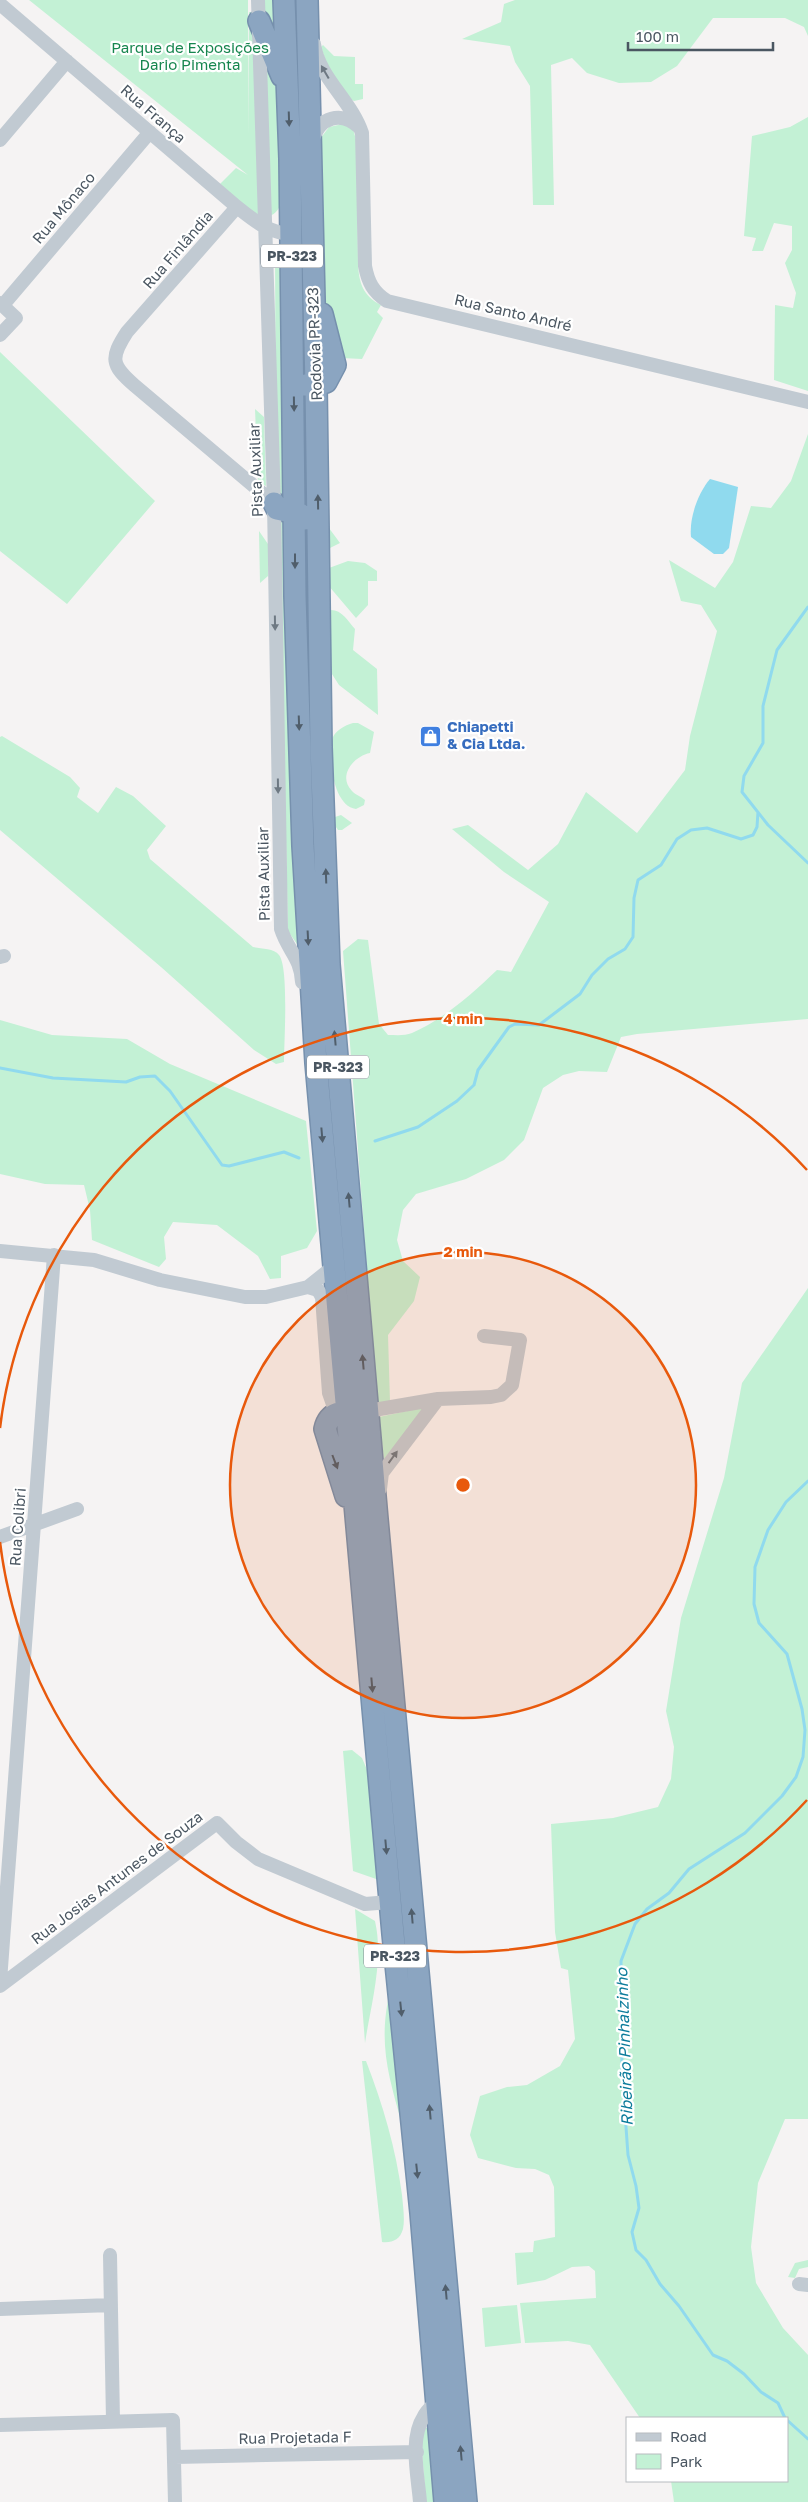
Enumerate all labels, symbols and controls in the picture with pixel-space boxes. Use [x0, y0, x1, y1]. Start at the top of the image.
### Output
scale bar [628, 20, 773, 52]
text: 100 m [636, 27, 679, 45]
park label: Parque de Exposições Dario Pimenta [111, 38, 269, 73]
one-way arrow [320, 66, 329, 79]
street label: Rua França [117, 80, 190, 146]
one-way arrow [285, 111, 293, 127]
street label: Rua Mônaco [28, 168, 98, 247]
street label: Rua Finlândia [138, 207, 216, 292]
road number: PR-323 [261, 245, 323, 268]
street label: Rodovia PR-323 [303, 287, 325, 401]
street label: Rua Santo André [453, 290, 574, 334]
one-way arrow [290, 396, 298, 412]
street label: Pista Auxiliar [244, 422, 266, 517]
one-way arrow [314, 494, 322, 510]
one-way arrow [291, 553, 299, 569]
one-way arrow [271, 616, 279, 632]
one-way arrow [296, 716, 304, 732]
place label: Chiapetti & Cia Ltda. [447, 717, 525, 752]
shop icon: Chiapetti & Cia Ltda. [419, 724, 443, 748]
one-way arrow [274, 778, 282, 794]
street label: Pista Auxiliar [253, 827, 273, 921]
one-way arrow [322, 868, 330, 884]
one-way arrow [305, 930, 313, 946]
text: 4 min [443, 1009, 483, 1027]
one-way arrow [331, 1030, 339, 1046]
road number: PR-323 [307, 1056, 369, 1078]
one-way arrow [318, 1127, 326, 1143]
one-way arrow [345, 1192, 353, 1208]
text: 2 min [443, 1242, 483, 1260]
one-way arrow [359, 1354, 367, 1370]
one-way arrow [388, 1450, 398, 1464]
one-way arrow [331, 1455, 339, 1470]
centre of rings [454, 1476, 472, 1494]
street label: Rua Colibri [5, 1487, 29, 1567]
one-way arrow [368, 1677, 376, 1693]
street label: Rua Josias Antunes de Souza [27, 1807, 206, 1948]
one-way arrow [382, 1839, 390, 1855]
one-way arrow [408, 1907, 416, 1923]
road number: PR-323 [364, 1944, 426, 1968]
water label: Ribeirão Pinhalzinho [611, 1966, 637, 2126]
one-way arrow [397, 2001, 405, 2017]
one-way arrow [426, 2104, 434, 2120]
one-way arrow [413, 2163, 421, 2179]
one-way arrow [442, 2283, 450, 2299]
legend [626, 2417, 788, 2482]
street label: Rua Projetada F [238, 2427, 352, 2447]
text: Road [670, 2427, 707, 2445]
one-way arrow [457, 2445, 465, 2461]
text: Park [670, 2452, 703, 2470]

